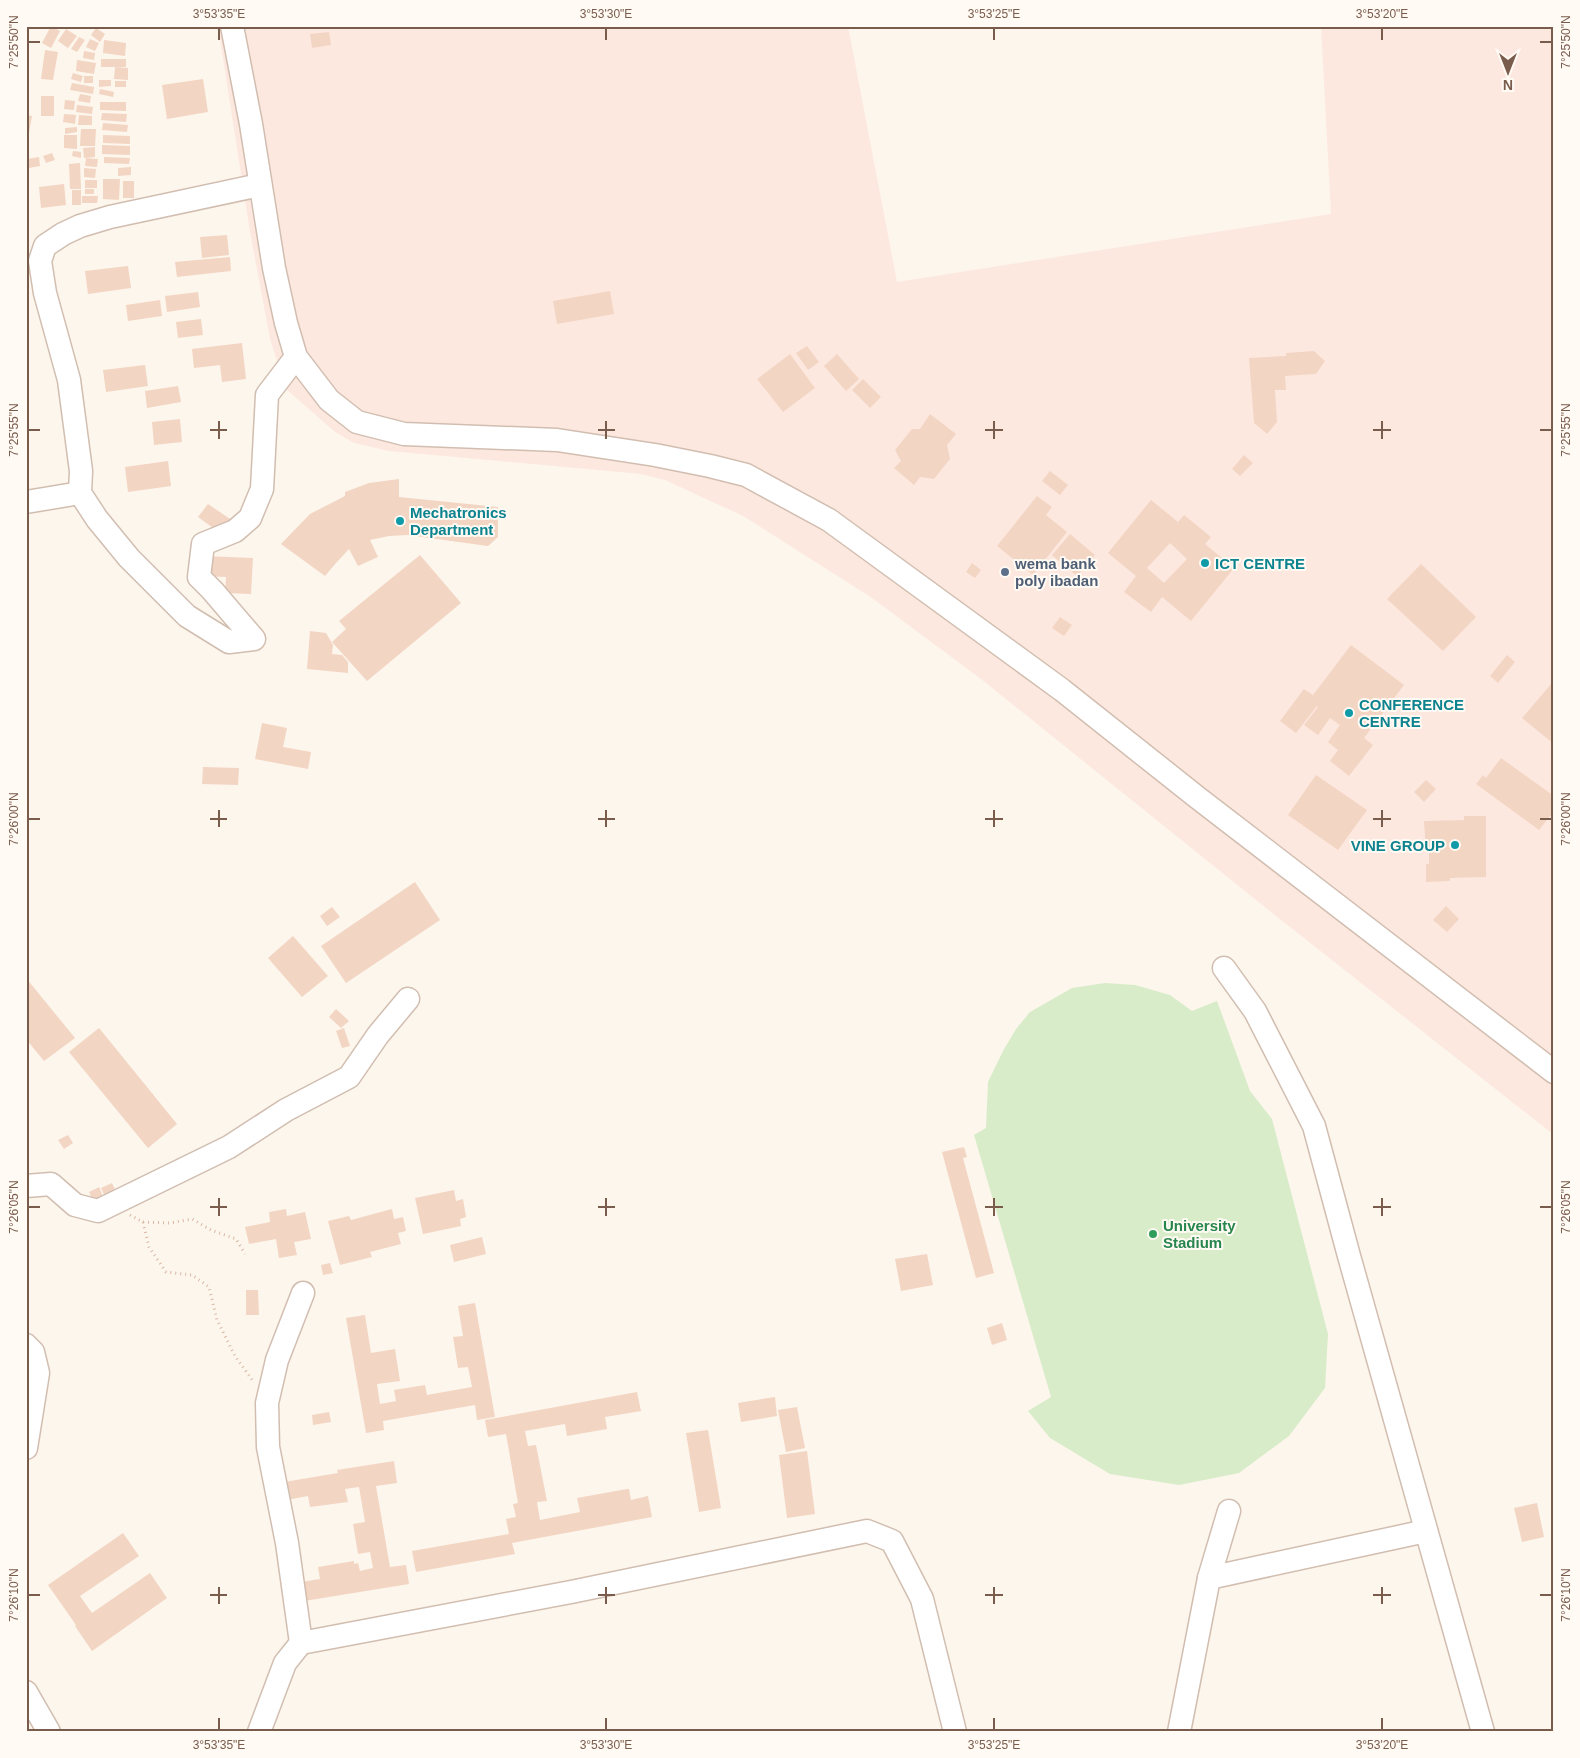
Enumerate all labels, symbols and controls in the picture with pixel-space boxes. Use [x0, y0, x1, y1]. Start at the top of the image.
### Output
text: 3°53'35"E [193, 7, 245, 21]
text: 3°53'30"E [580, 7, 632, 21]
text: 3°53'25"E [968, 7, 1020, 21]
text: 3°53'20"E [1356, 7, 1408, 21]
text: 7°25'50"N [7, 15, 21, 69]
text: 7°25'50"N [1559, 15, 1573, 69]
north arrow [1482, 48, 1532, 98]
text: N [1503, 77, 1513, 93]
text: 7°25'55"N [7, 403, 21, 457]
text: 7°25'55"N [1559, 403, 1573, 457]
place label: Mechatronics Department [410, 504, 507, 538]
marker: Mechatronics Department [394, 515, 406, 527]
place label: wema bank poly ibadan [1014, 555, 1098, 589]
place label: ICT CENTRE [1215, 555, 1305, 572]
marker: ICT CENTRE [1199, 557, 1211, 569]
marker: wema bank poly ibadan [999, 566, 1011, 578]
place label: CONFERENCE CENTRE [1359, 696, 1464, 730]
marker: CONFERENCE CENTRE [1343, 707, 1355, 719]
text: 7°26'00"N [7, 792, 21, 846]
text: 7°26'00"N [1559, 792, 1573, 846]
place label: VINE GROUP [1351, 837, 1445, 854]
marker: VINE GROUP [1449, 839, 1461, 851]
text: 7°26'05"N [7, 1180, 21, 1234]
text: 7°26'05"N [1559, 1180, 1573, 1234]
place label: University Stadium [1163, 1217, 1236, 1251]
marker: University Stadium [1147, 1228, 1159, 1240]
text: 7°26'10"N [7, 1568, 21, 1622]
text: 7°26'10"N [1559, 1568, 1573, 1622]
text: 3°53'35"E [193, 1738, 245, 1752]
text: 3°53'30"E [580, 1738, 632, 1752]
text: 3°53'25"E [968, 1738, 1020, 1752]
text: 3°53'20"E [1356, 1738, 1408, 1752]

